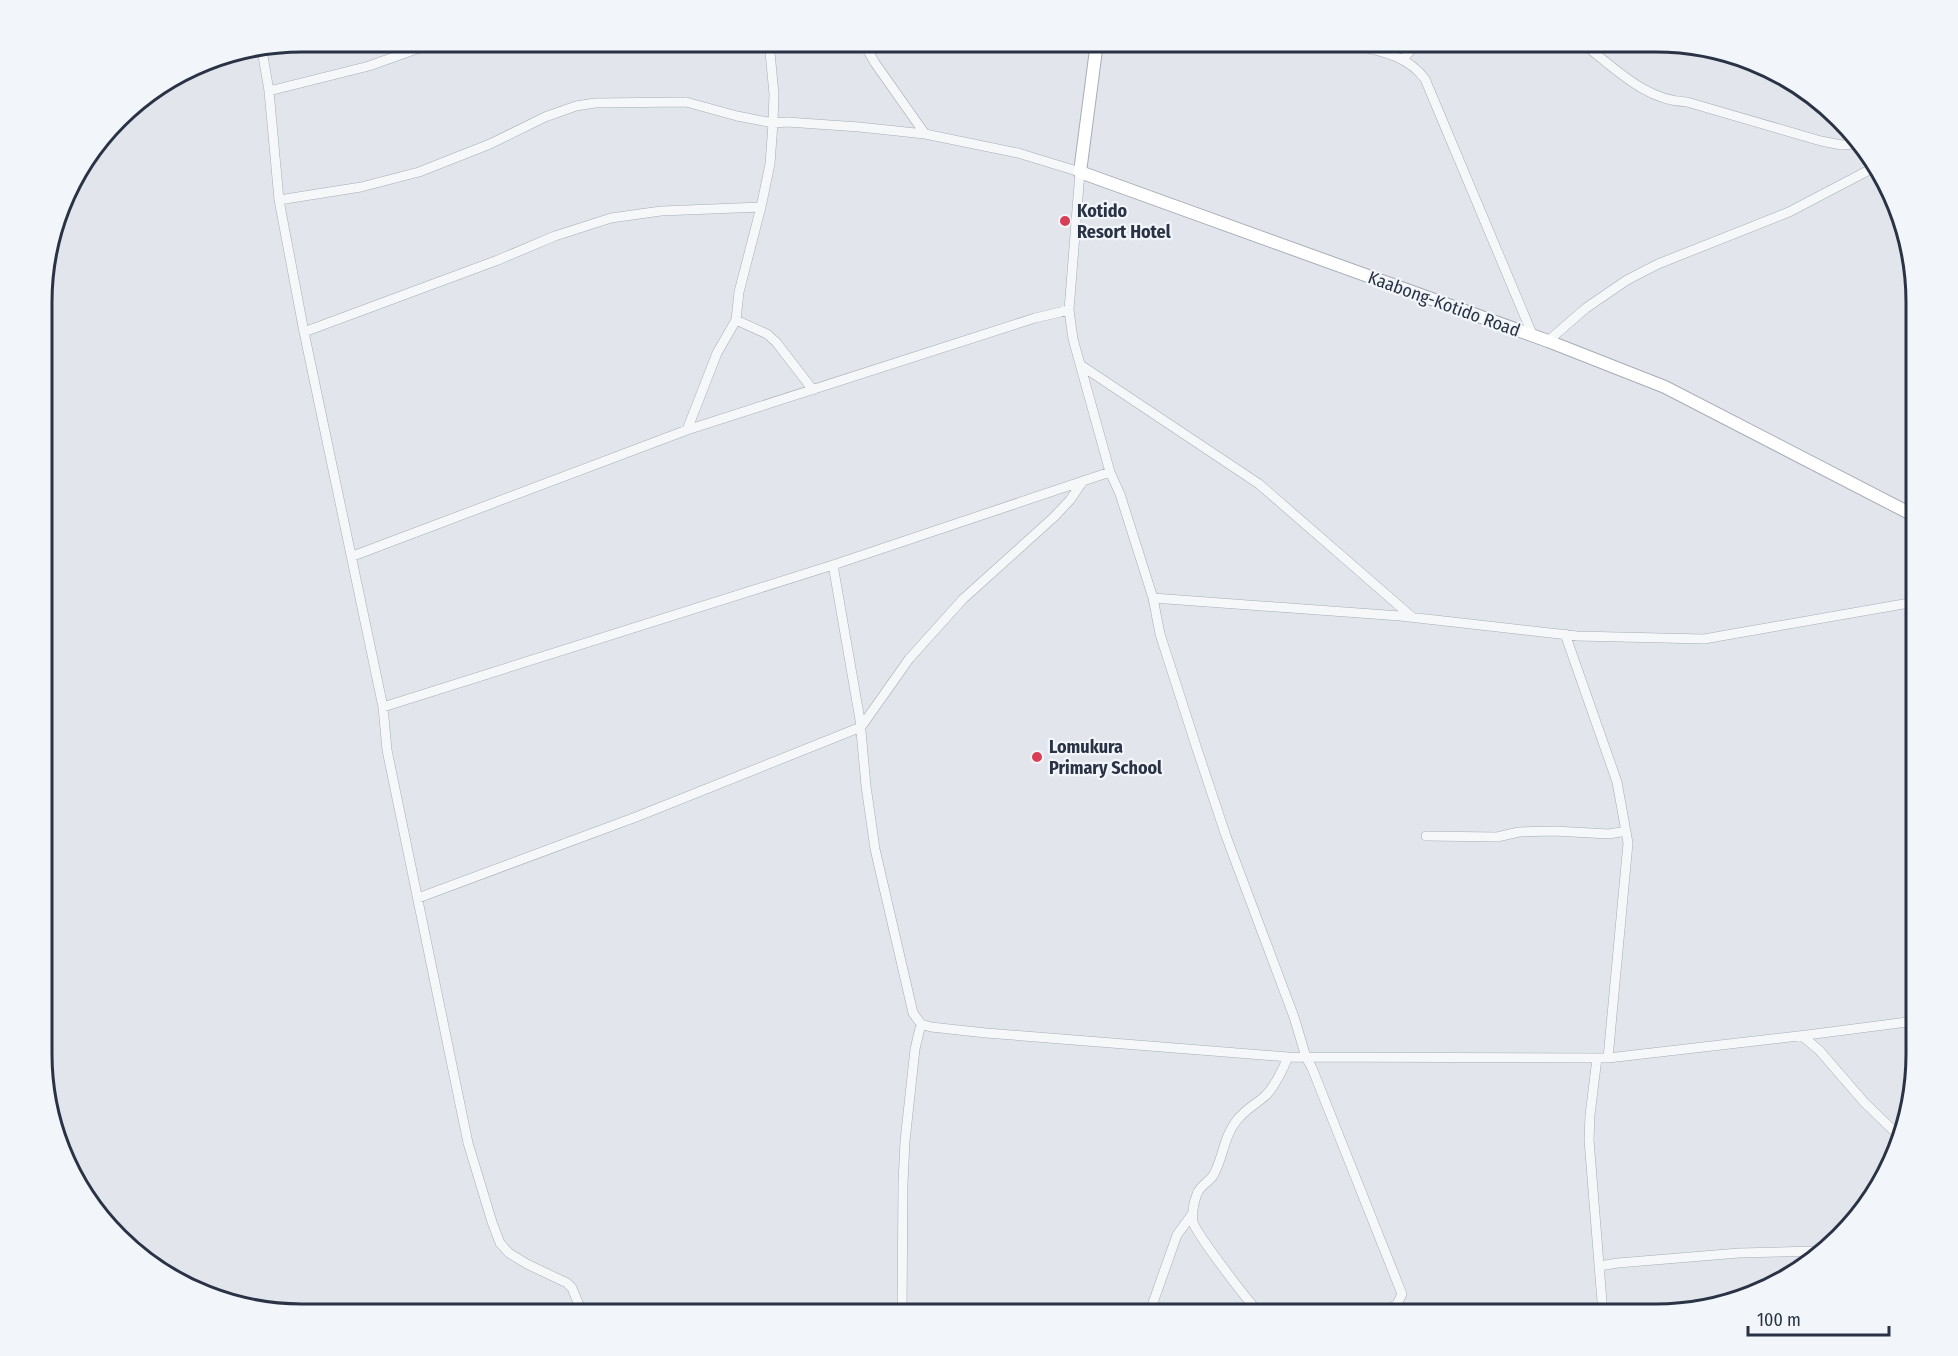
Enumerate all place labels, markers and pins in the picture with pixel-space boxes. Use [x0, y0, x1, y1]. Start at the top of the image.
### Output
place label: Kotido Resort Hotel [1077, 200, 1171, 243]
marker: Kotido Resort Hotel [1058, 214, 1072, 228]
place label: Lomukura Primary School [1049, 736, 1162, 779]
marker: Lomukura Primary School [1030, 750, 1044, 764]

